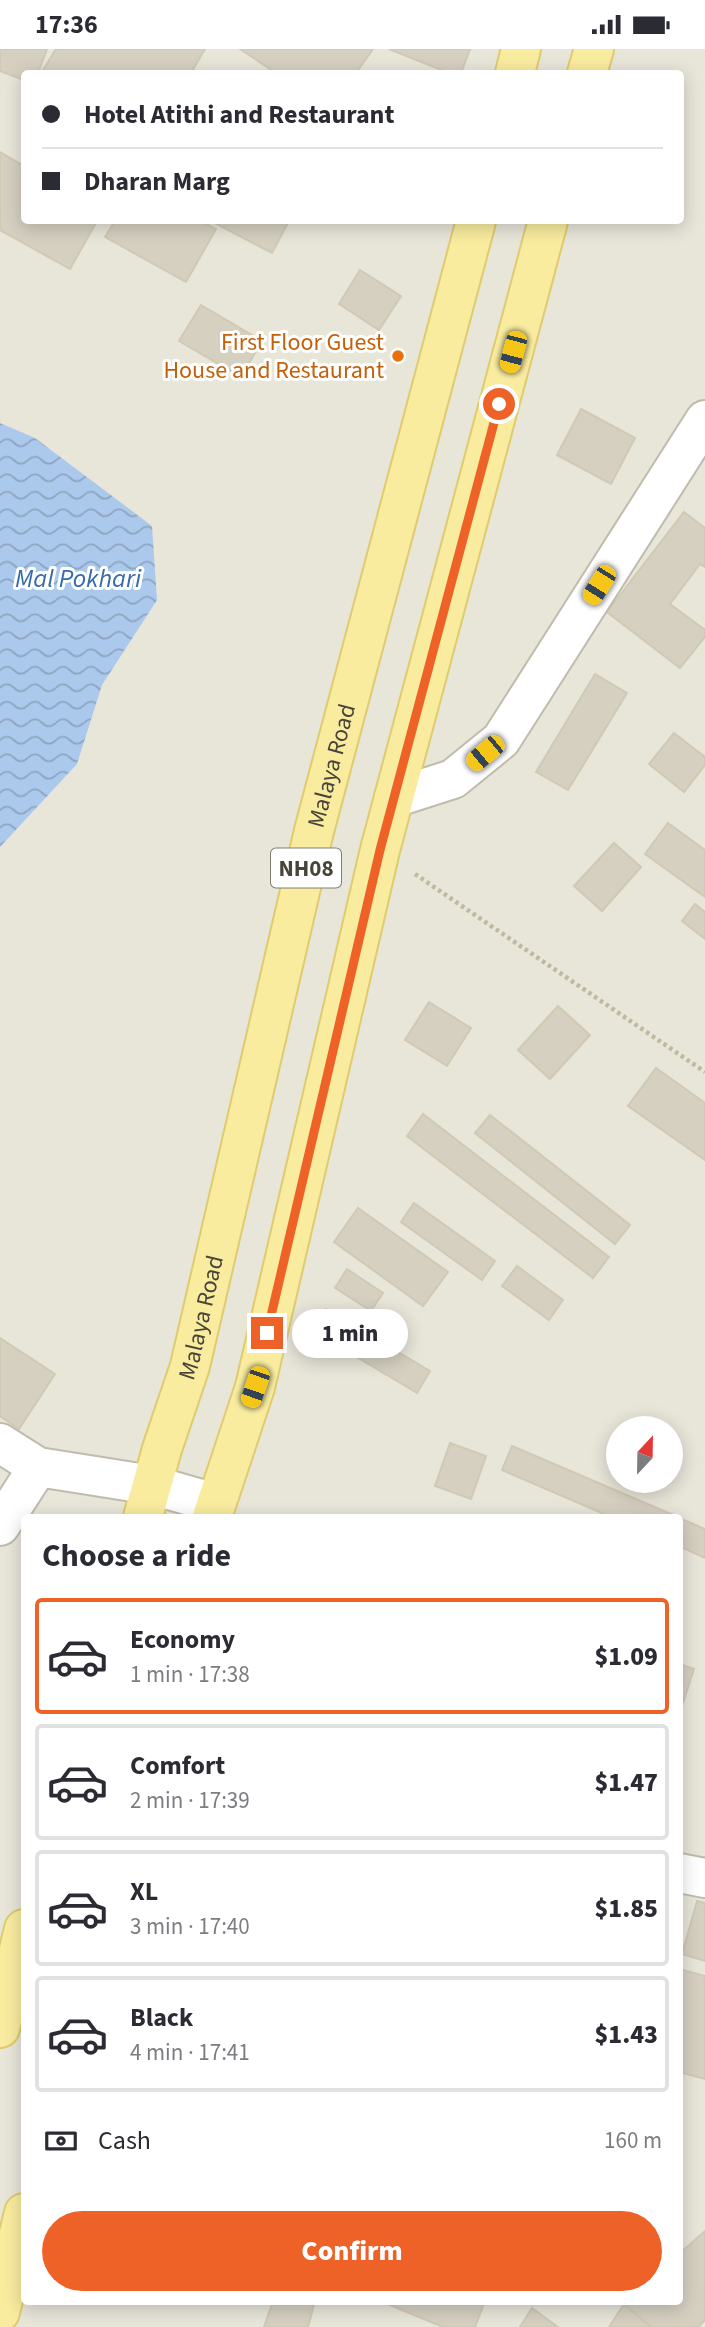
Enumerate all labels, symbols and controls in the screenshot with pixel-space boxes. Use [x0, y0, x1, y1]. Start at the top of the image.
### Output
text: 17:36 [35, 6, 98, 43]
text: Hotel Atithi and Restaurant [84, 96, 394, 133]
text: Dharan Marg [84, 163, 230, 200]
place label: First Floor Guest House and Restaurant [163, 325, 384, 388]
car [498, 329, 529, 375]
marker: First Floor Guest House and Restaurant [390, 348, 406, 364]
route start [483, 388, 515, 420]
water label: Mal Pokhari [15, 560, 142, 597]
car [579, 562, 620, 608]
street label: Malaya Road [298, 700, 365, 832]
car [463, 731, 508, 775]
road number: NH08 [271, 849, 341, 887]
street label: Malaya Road [169, 1252, 233, 1385]
callout: 1 min [292, 1309, 407, 1357]
route end [251, 1317, 283, 1349]
text: 1 min [322, 1317, 378, 1350]
car [239, 1364, 272, 1410]
north arrow [606, 1416, 682, 1493]
map controls [606, 1416, 683, 1493]
text: Choose a ride [42, 1533, 231, 1579]
text: Economy [130, 1621, 235, 1658]
icon: car [46, 1625, 109, 1688]
text: $1.09 [594, 1638, 658, 1675]
text: 1 min · 17:38 [130, 1658, 250, 1691]
text: Comfort [130, 1747, 225, 1784]
icon: car [46, 1751, 109, 1814]
text: $1.47 [594, 1764, 658, 1801]
text: 2 min · 17:39 [130, 1784, 250, 1817]
text: XL [130, 1873, 158, 1910]
icon: car [46, 1877, 109, 1940]
text: $1.85 [594, 1890, 658, 1927]
text: 3 min · 17:40 [130, 1910, 250, 1943]
text: Black [130, 1999, 193, 2036]
icon: car [46, 2003, 109, 2066]
text: $1.43 [594, 2016, 658, 2053]
text: 4 min · 17:41 [130, 2036, 250, 2069]
icon: cash [42, 2122, 80, 2160]
text: Cash [98, 2122, 151, 2159]
text: 160 m [604, 2124, 662, 2157]
button: Confirm [42, 2211, 662, 2291]

